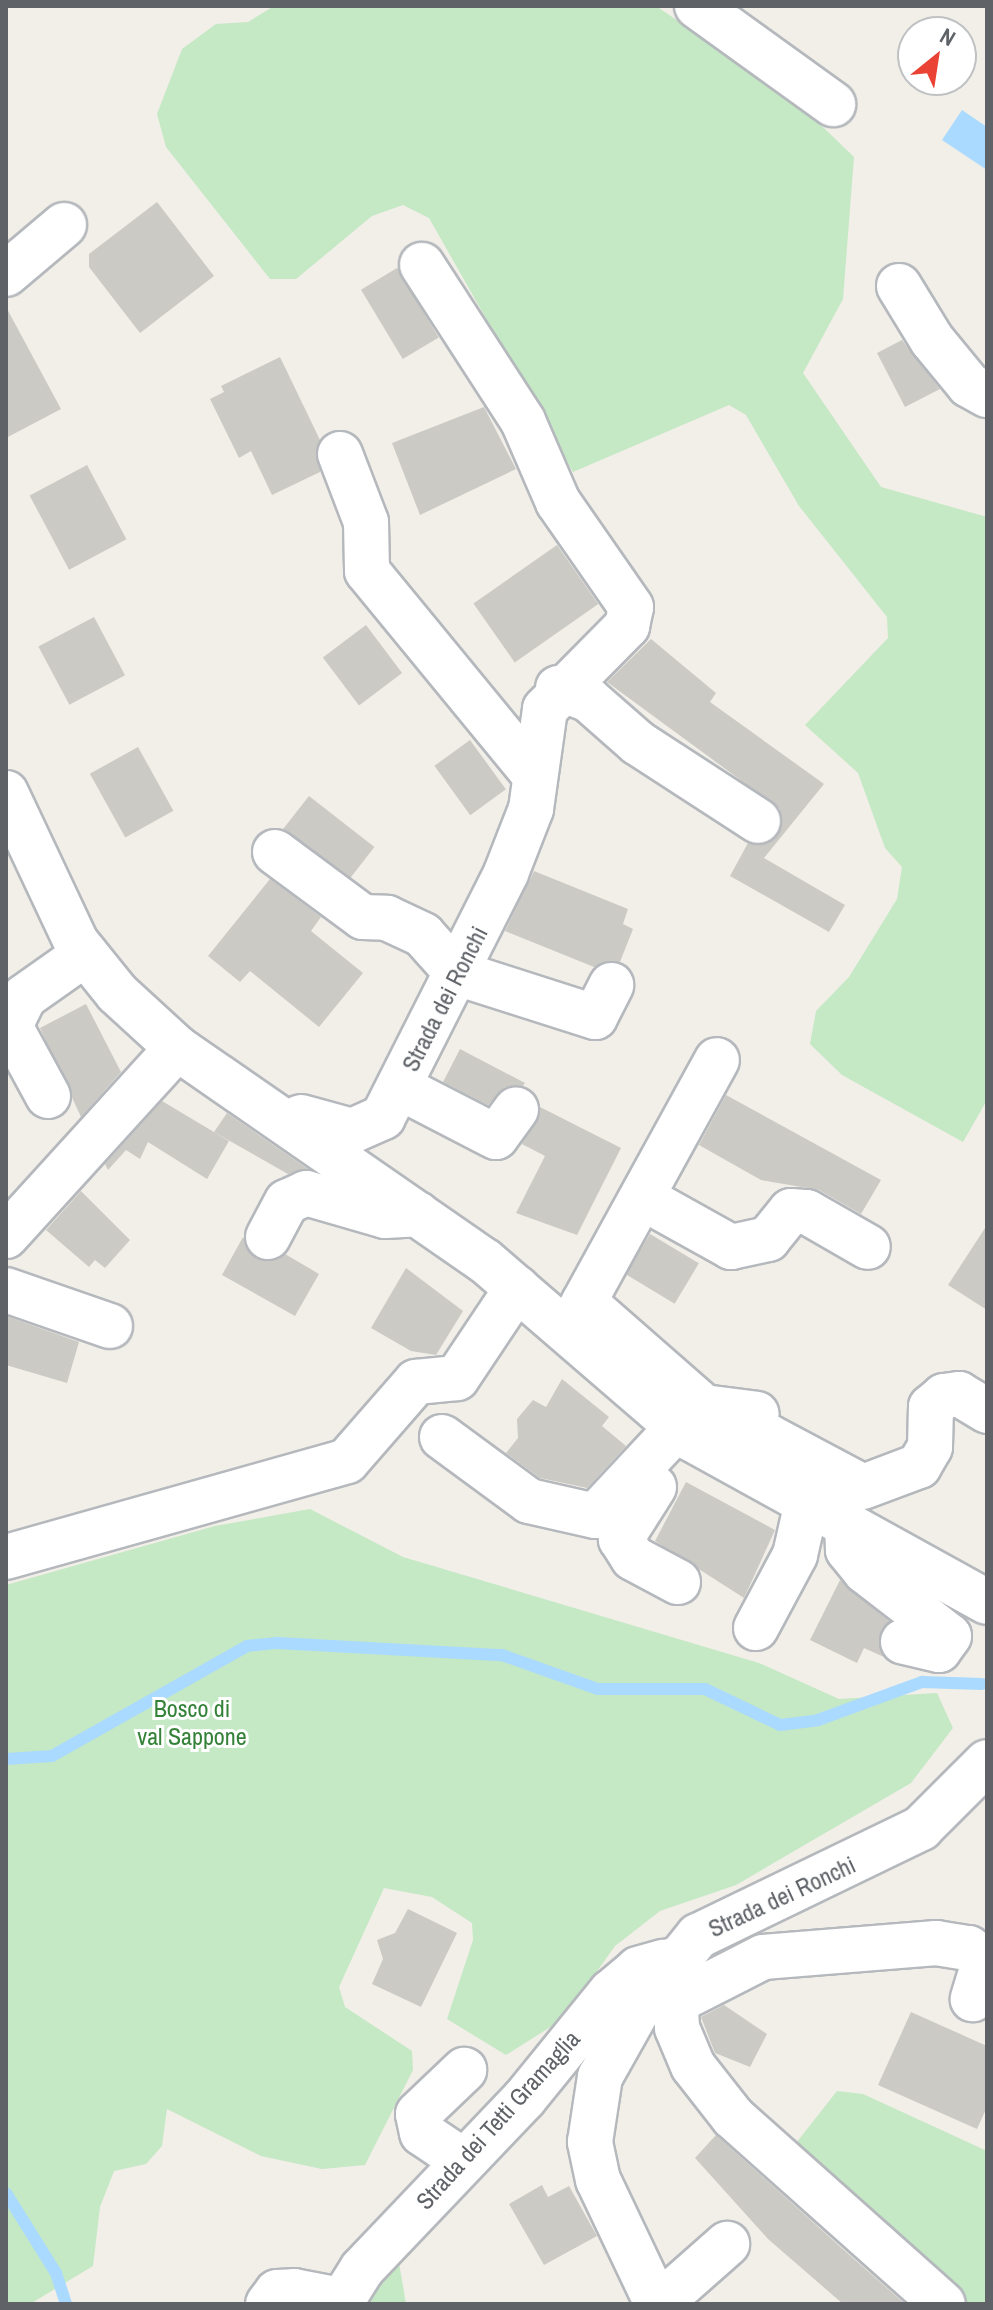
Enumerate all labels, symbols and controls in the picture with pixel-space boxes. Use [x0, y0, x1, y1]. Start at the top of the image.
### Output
north arrow [897, 16, 977, 96]
text: N [935, 21, 961, 53]
street label: Strada dei Ronchi [396, 922, 494, 1076]
park label: Bosco di val Sappone [137, 1695, 247, 1751]
street label: Strada dei Ronchi [704, 1850, 860, 1944]
street label: Strada dei Tetti Gramaglia [410, 2025, 586, 2215]

